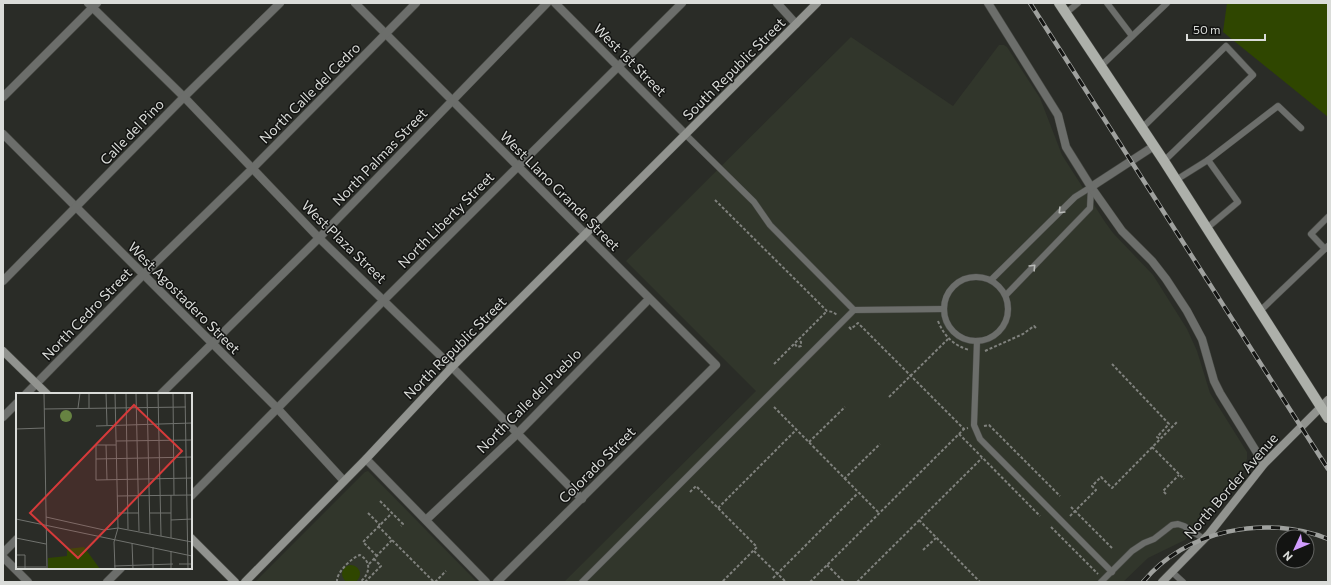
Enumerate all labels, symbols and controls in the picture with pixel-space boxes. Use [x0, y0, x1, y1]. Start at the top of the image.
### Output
street label: South Republic Street [679, 14, 789, 123]
scale bar [1187, 16, 1265, 42]
street label: West 1st Street [590, 20, 670, 100]
text: 50 m [1193, 22, 1221, 36]
street label: North Calle del Cedro [256, 39, 364, 147]
street label: Calle del Pino [96, 95, 167, 168]
street label: North Palmas Street [329, 104, 431, 209]
street label: West Llano Grande Street [497, 127, 624, 254]
street label: North Liberty Street [394, 168, 497, 271]
street label: West Plaza Street [298, 197, 391, 287]
one-way arrow [1058, 207, 1066, 214]
street label: West Agostadero Street [125, 238, 244, 357]
street label: North Cedro Street [38, 264, 135, 363]
one-way arrow [1028, 264, 1036, 272]
street label: North Republic Street [400, 293, 510, 402]
street label: North Calle del Pueblo [473, 345, 584, 456]
inset map [16, 393, 192, 569]
street label: Colorado Street [555, 423, 639, 506]
street label: North Border Avenue [1180, 429, 1281, 542]
north arrow [1275, 529, 1315, 569]
text: N [1280, 549, 1295, 564]

